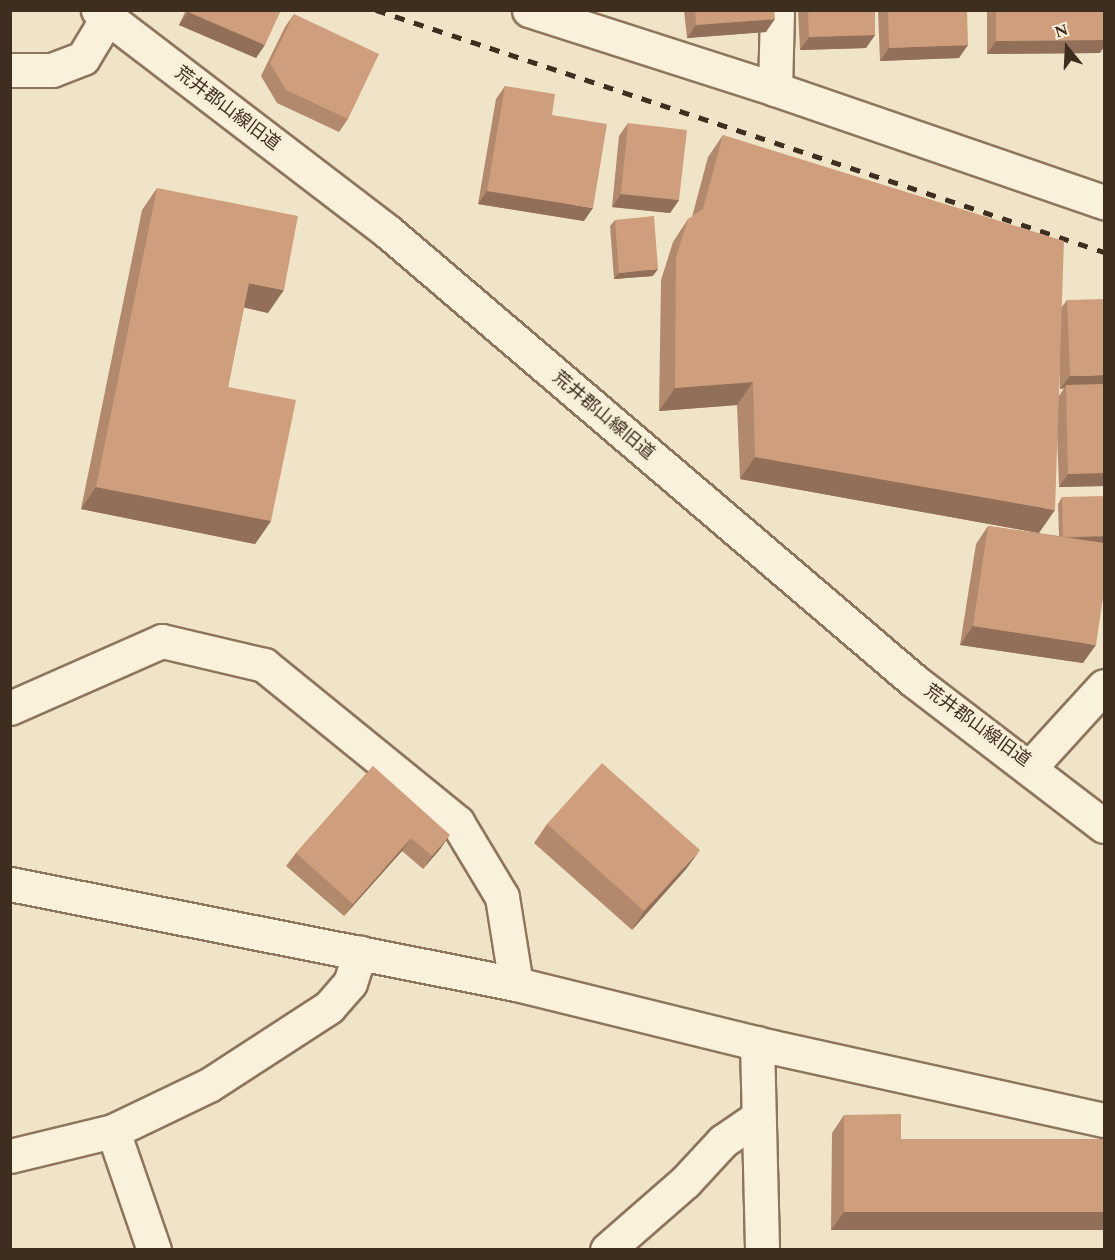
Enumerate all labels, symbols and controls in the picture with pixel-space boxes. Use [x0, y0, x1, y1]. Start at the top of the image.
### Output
text: N [1052, 17, 1071, 44]
north arrow [1037, 18, 1097, 78]
street label: 荒井郡山線旧道 [170, 62, 284, 156]
street label: 荒井郡山線旧道 [548, 367, 658, 465]
street label: 荒井郡山線旧道 [920, 680, 1034, 772]

